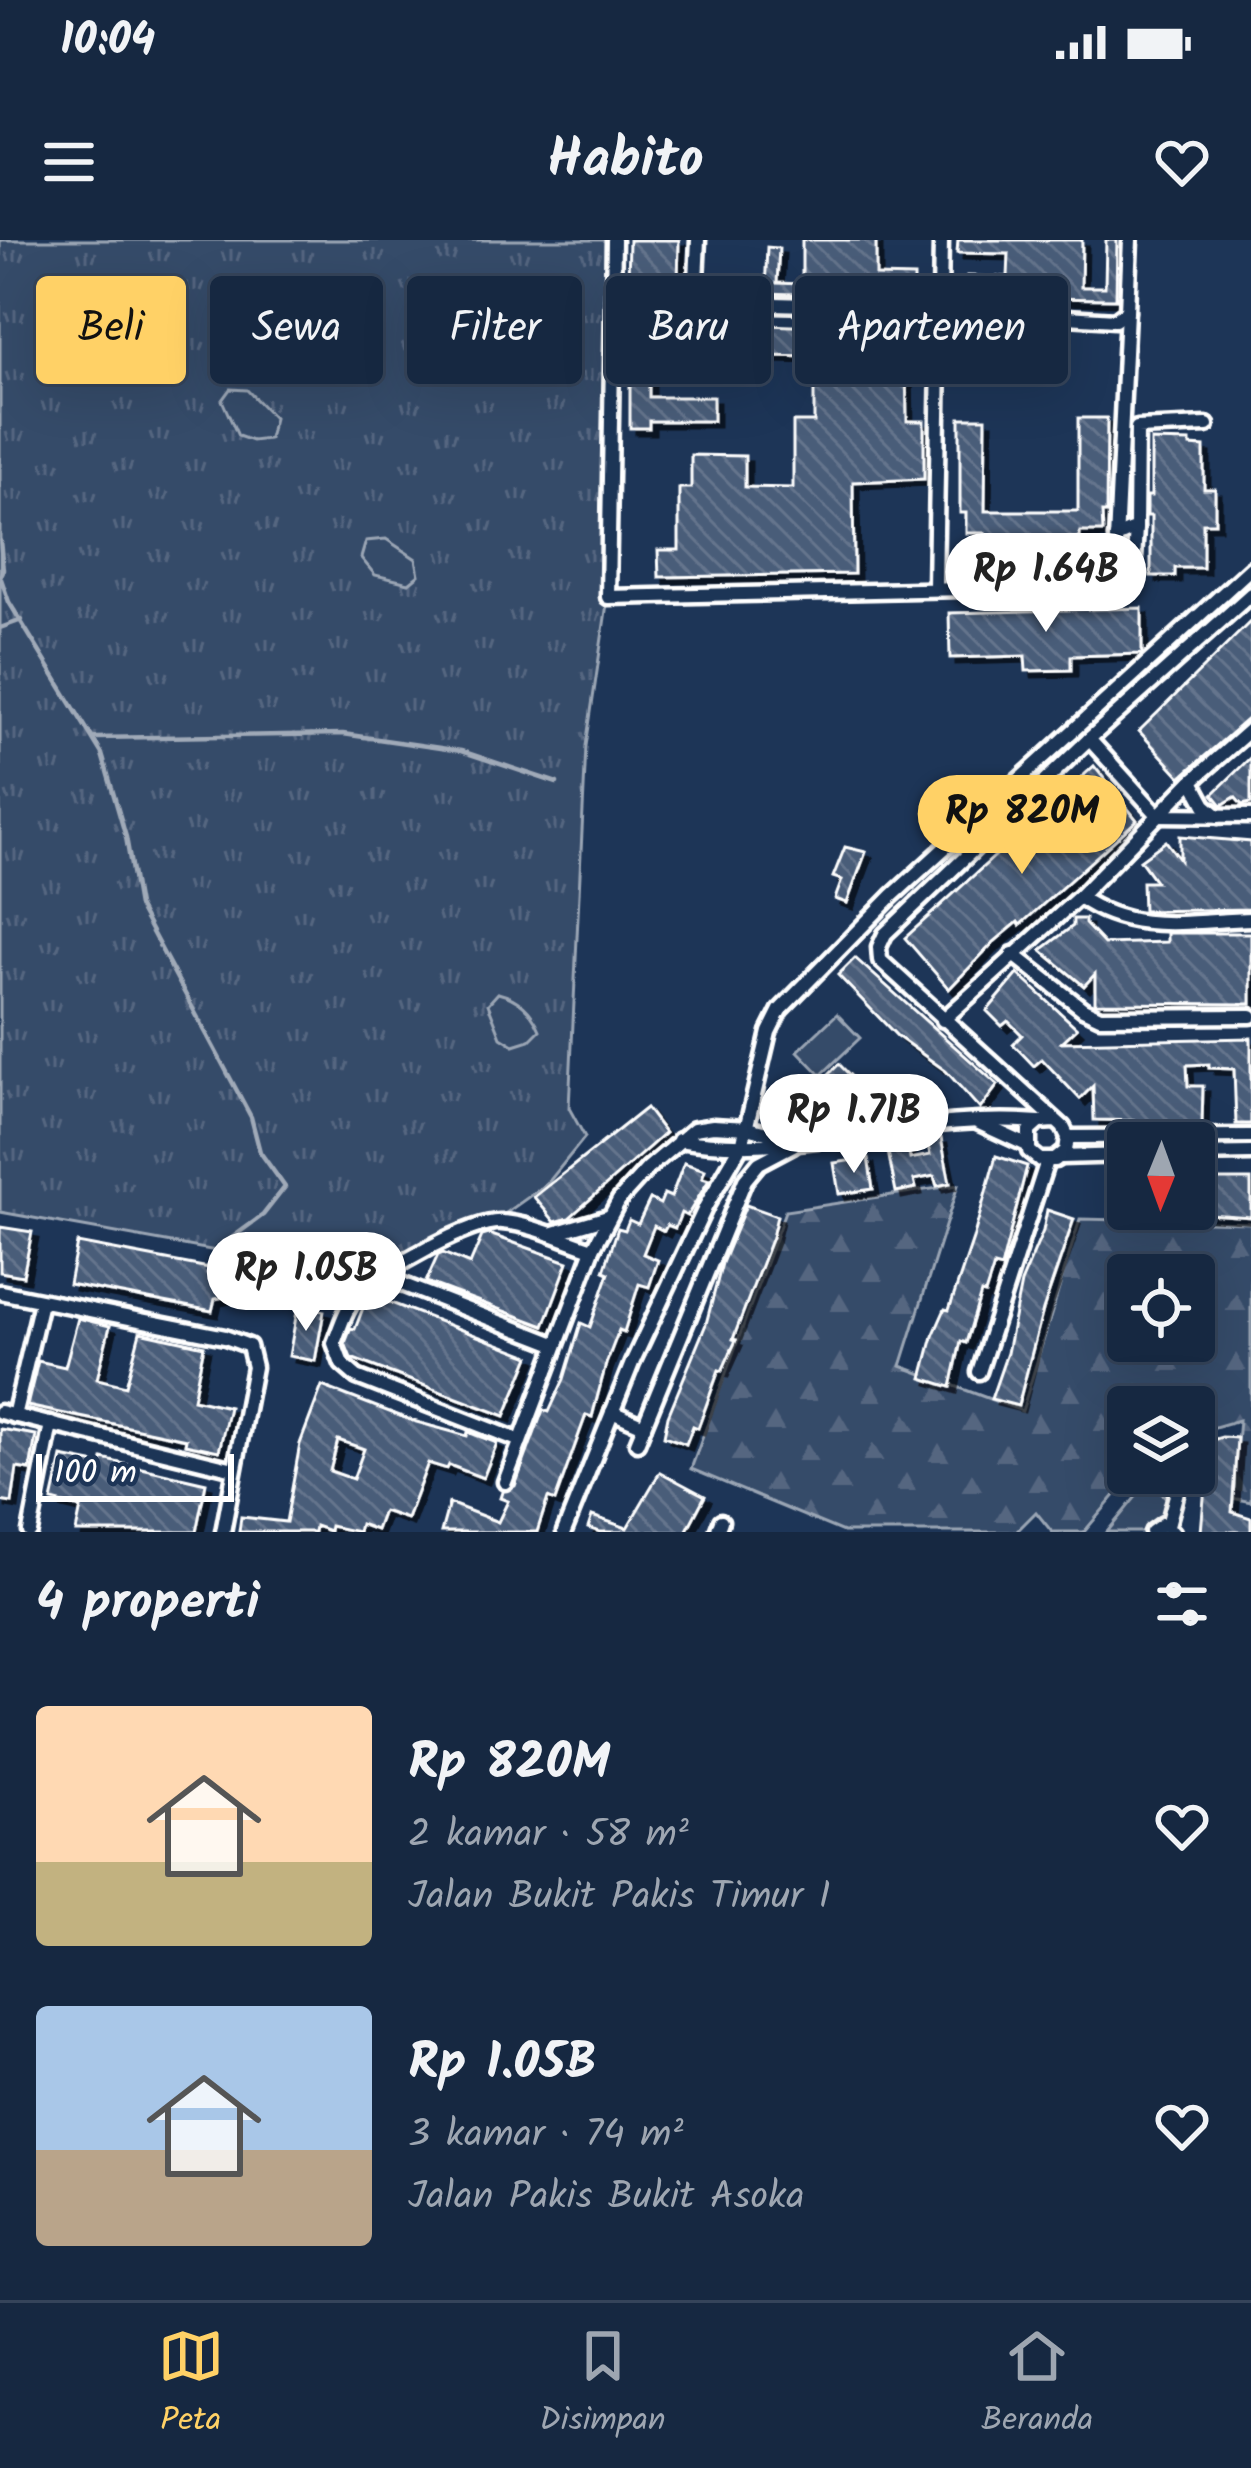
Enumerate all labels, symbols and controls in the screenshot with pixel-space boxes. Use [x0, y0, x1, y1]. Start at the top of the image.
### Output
text: 10:04 [60, 6, 155, 78]
text: Habito [547, 119, 704, 205]
icon: menu [36, 129, 102, 195]
icon: heart [1149, 129, 1215, 195]
chip: Beli [36, 276, 186, 384]
chip: Sewa [210, 276, 383, 384]
chip: Filter [407, 276, 582, 384]
chip: Baru [606, 276, 771, 384]
chip: Apartemen [795, 276, 1068, 384]
pin: Rp 1.64B [922, 533, 1170, 635]
text: Rp 1.64B [972, 541, 1120, 603]
pin: Rp 820M [911, 775, 1133, 877]
text: Rp 820M [945, 783, 1099, 845]
pin: Rp 1.71B [730, 1074, 978, 1176]
text: Rp 1.71B [787, 1082, 921, 1144]
north arrow [1107, 1122, 1215, 1230]
map controls [1107, 1122, 1215, 1494]
pin: Rp 1.05B [182, 1232, 430, 1334]
text: Rp 1.05B [234, 1240, 378, 1302]
button: locate [1107, 1254, 1215, 1362]
button: layers [1107, 1386, 1215, 1494]
scale bar [36, 1448, 234, 1501]
text: 100 m [54, 1448, 137, 1501]
text: 4 properti [36, 1564, 260, 1645]
icon: filters [1149, 1571, 1215, 1637]
text: Rp 820M [408, 1724, 610, 1805]
icon: home [132, 1754, 276, 1898]
icon: heart [1149, 1793, 1215, 1859]
text: 2 kamar · 58 m² [408, 1805, 689, 1867]
text: Jalan Bukit Pakis Timur I [408, 1867, 831, 1929]
text: Rp 1.05B [408, 2024, 597, 2105]
icon: home [132, 2054, 276, 2198]
icon: heart [1149, 2093, 1215, 2159]
text: 3 kamar · 74 m² [408, 2105, 683, 2167]
text: Jalan Pakis Bukit Asoka [408, 2167, 805, 2229]
tab: Peta [158, 2323, 224, 2448]
tab: Disimpan [540, 2323, 666, 2448]
tab: Beranda [981, 2323, 1093, 2448]

